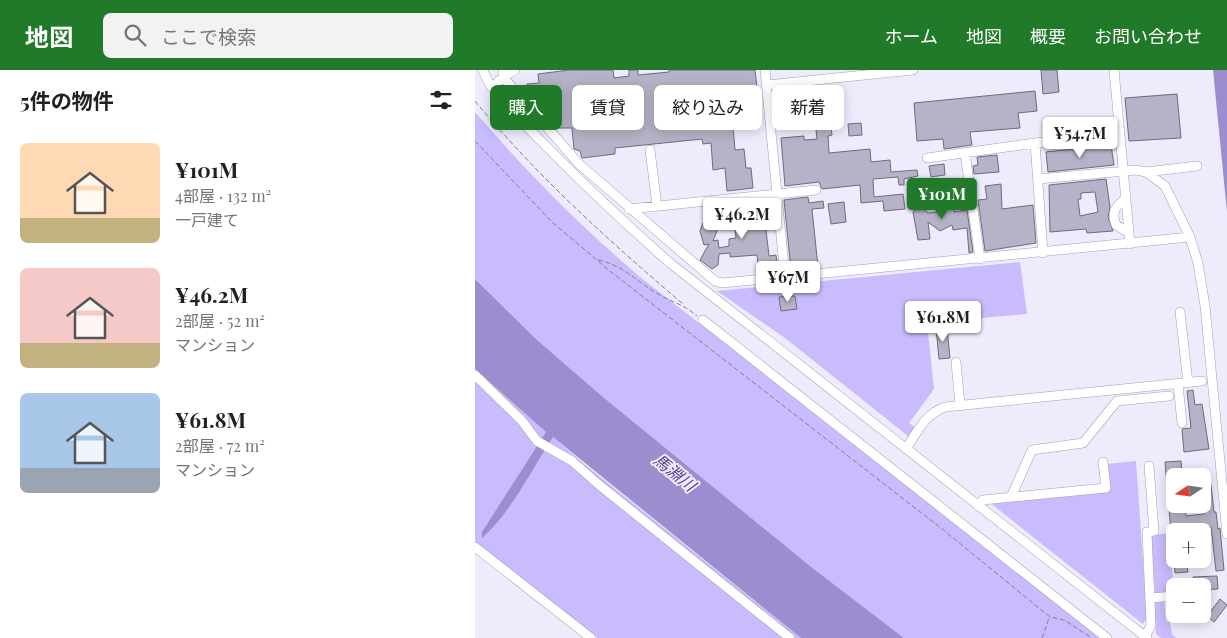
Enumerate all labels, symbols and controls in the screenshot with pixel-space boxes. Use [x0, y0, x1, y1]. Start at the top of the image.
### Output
search box [103, 13, 453, 58]
text: 地図 [25, 20, 73, 52]
icon: search [121, 21, 149, 49]
text: ここで検索 [161, 23, 256, 49]
text: ホーム [885, 24, 938, 48]
text: 地図 [966, 24, 1002, 48]
text: 概要 [1030, 24, 1066, 48]
text: お問い合わせ [1094, 24, 1202, 48]
chip: 購入 [490, 85, 562, 130]
chip: 賃貸 [572, 85, 644, 130]
chip: 絞り込み [654, 85, 762, 130]
chip: 新着 [772, 85, 844, 130]
text: 5件の物件 [20, 86, 114, 114]
icon: filters [427, 86, 455, 114]
pin: ¥54.7M [1039, 116, 1121, 159]
text: ¥54.7M [1054, 122, 1106, 143]
text: ¥101M [175, 155, 238, 183]
icon: home [60, 163, 120, 223]
pin: ¥101M [907, 178, 977, 220]
text: ¥101M [918, 183, 966, 204]
text: 4部屋 · 132 m² [175, 185, 271, 206]
pin: ¥46.2M [701, 198, 783, 240]
text: ¥46.2M [714, 203, 770, 224]
text: 一戸建て [175, 209, 239, 230]
pin: ¥67M [758, 260, 818, 303]
text: ¥67M [767, 266, 809, 287]
text: ¥46.2M [175, 280, 248, 308]
icon: home [60, 288, 120, 348]
pin: ¥61.8M [902, 300, 984, 343]
text: ¥61.8M [916, 306, 970, 327]
text: 2部屋 · 52 m² [175, 310, 265, 331]
text: マンション [175, 334, 255, 355]
text: ¥61.8M [175, 405, 246, 433]
icon: home [60, 413, 120, 473]
text: 2部屋 · 72 m² [175, 435, 265, 456]
water label: 馬淵川 [650, 449, 702, 497]
text: マンション [175, 459, 255, 480]
north arrow [1166, 468, 1211, 512]
map controls [1166, 468, 1211, 623]
button: + [1166, 523, 1211, 568]
button: − [1166, 578, 1211, 623]

